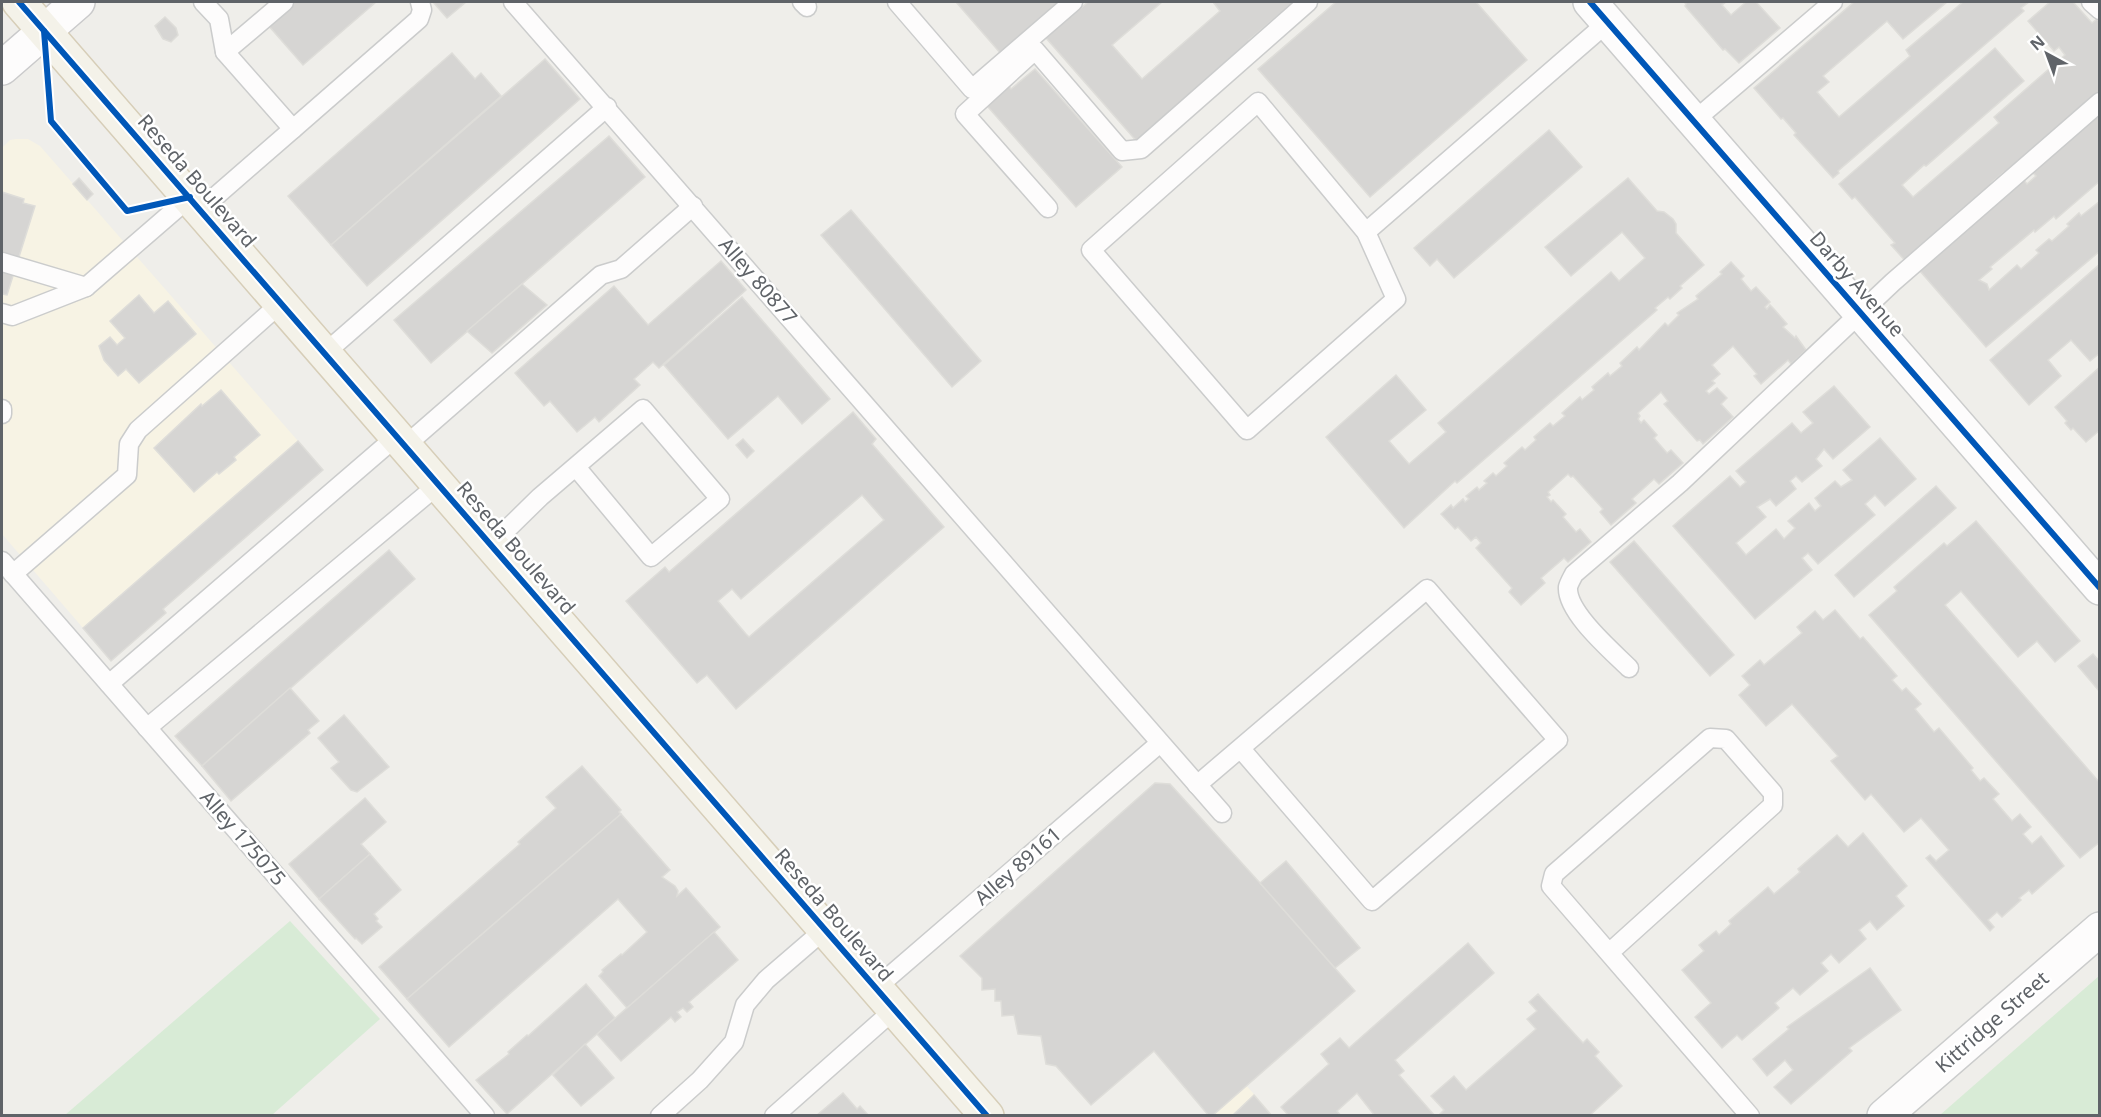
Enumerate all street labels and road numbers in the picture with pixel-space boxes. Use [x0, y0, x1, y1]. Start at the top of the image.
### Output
street label: Reseda Boulevard [132, 108, 263, 253]
street label: Darby Avenue [1804, 225, 1911, 342]
street label: Alley 80877 [713, 232, 804, 330]
street label: Reseda Boulevard [451, 475, 582, 620]
street label: Alley 175075 [194, 784, 292, 891]
street label: Alley 89161 [969, 820, 1067, 911]
street label: Reseda Boulevard [769, 842, 900, 987]
street label: Kittridge Street [1929, 965, 2054, 1078]

